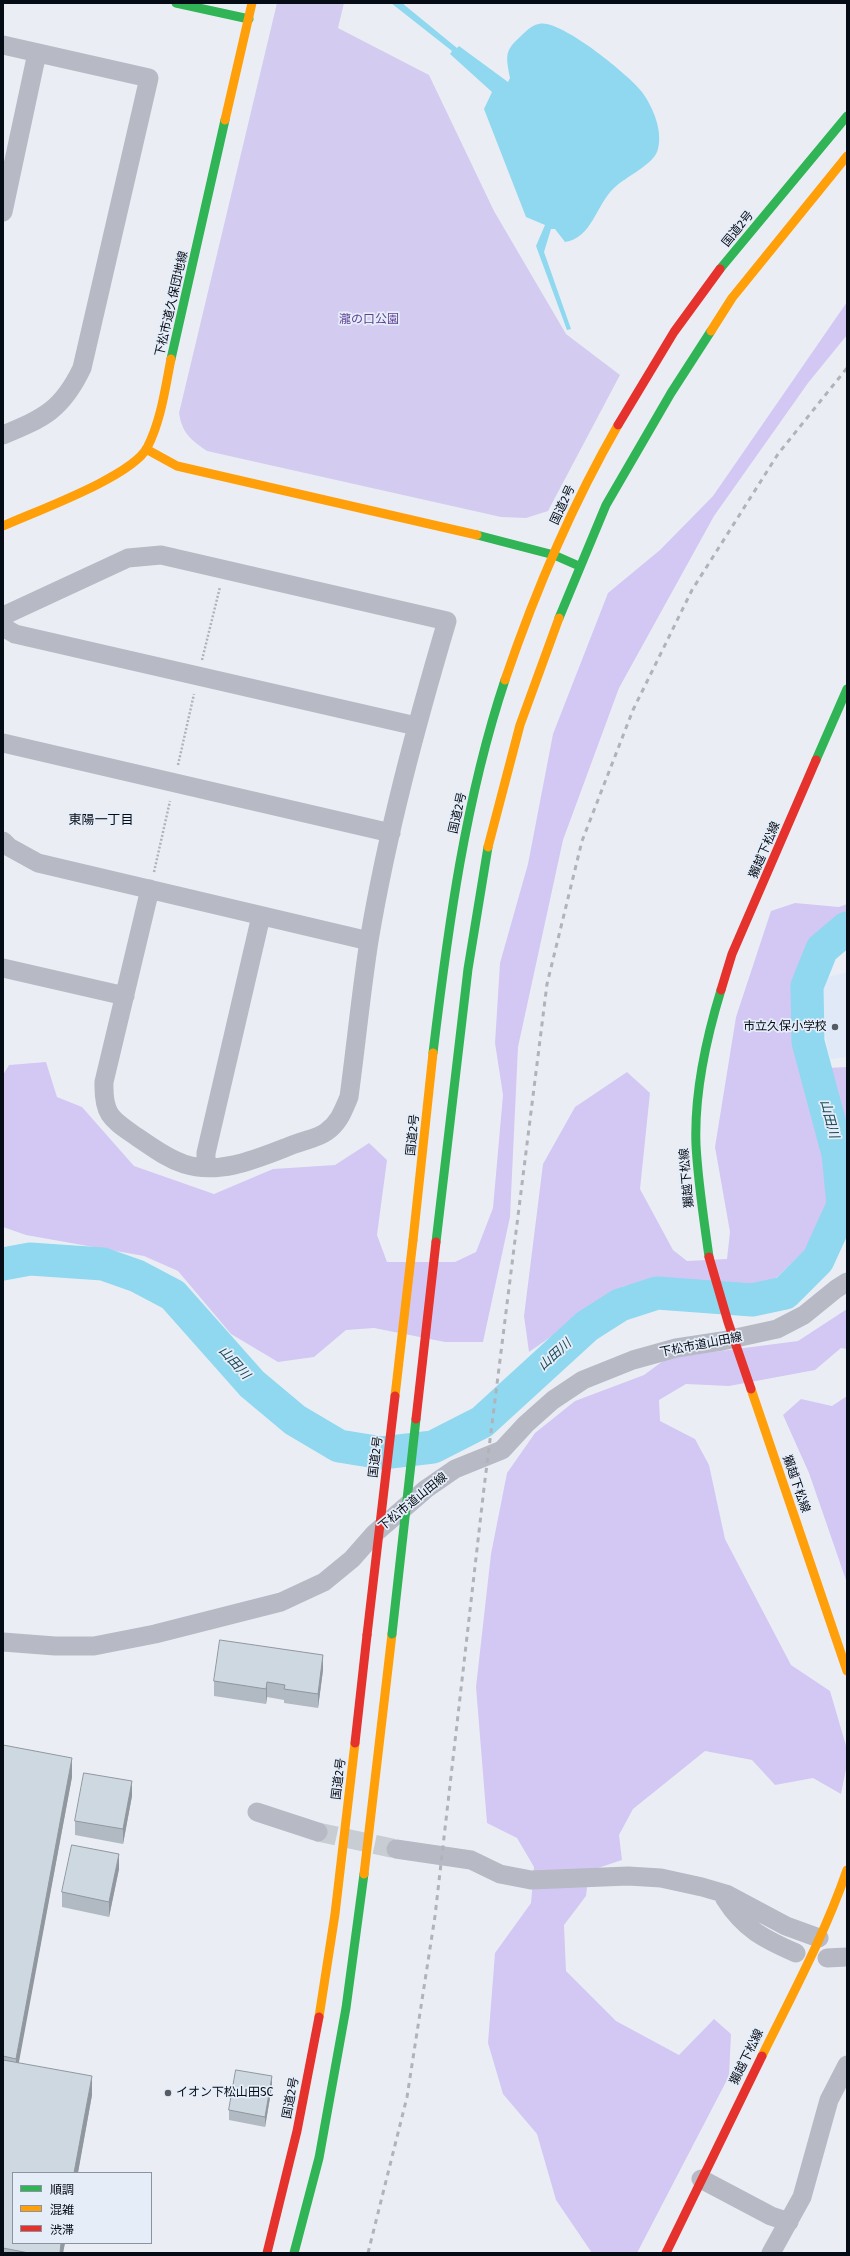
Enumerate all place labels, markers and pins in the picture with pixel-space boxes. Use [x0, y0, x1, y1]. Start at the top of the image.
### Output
place label: 市立久保小学校 [743, 1020, 827, 1034]
marker: 市立久保小学校 [830, 1022, 840, 1032]
place label: イオン下松山田SC [176, 2086, 273, 2100]
marker: イオン下松山田SC [163, 2088, 173, 2098]

